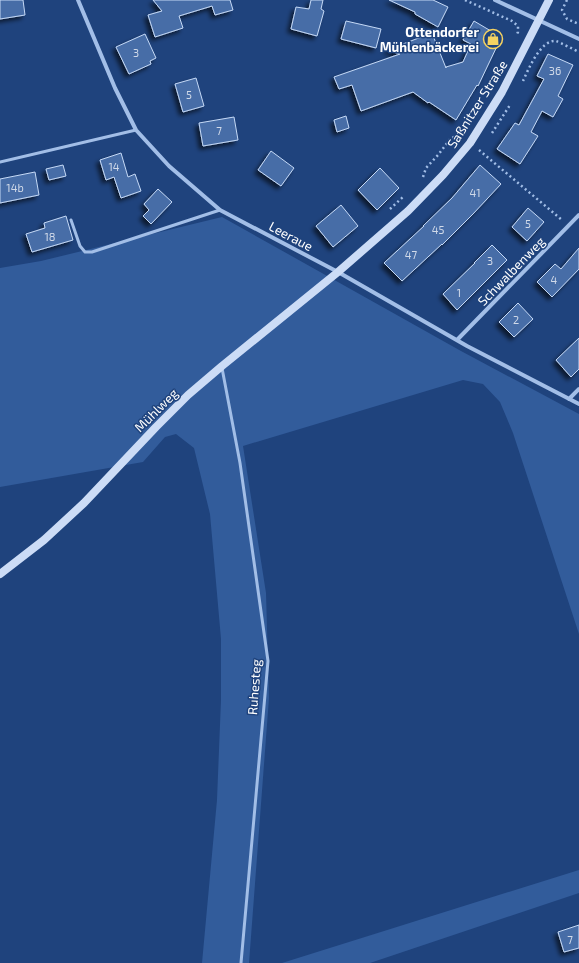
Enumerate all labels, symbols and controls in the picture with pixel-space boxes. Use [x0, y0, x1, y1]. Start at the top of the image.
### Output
place label: Ottendorfer Mühlenbäckerei [380, 24, 479, 55]
shop icon: Ottendorfer Mühlenbäckerei [482, 28, 504, 50]
house number: 3 [133, 46, 139, 59]
street label: Saßnitzer Straße [444, 57, 510, 151]
house number: 36 [549, 64, 561, 77]
house number: 5 [186, 88, 192, 101]
house number: 7 [216, 124, 222, 137]
house number: 14 [108, 160, 120, 173]
house number: 14b [6, 181, 24, 194]
house number: 41 [469, 186, 481, 199]
house number: 5 [525, 217, 531, 230]
street label: Leeraue [266, 218, 316, 254]
house number: 45 [432, 223, 444, 236]
house number: 18 [44, 230, 56, 243]
street label: Schwalbenweg [474, 233, 548, 309]
house number: 47 [405, 248, 418, 261]
house number: 3 [487, 254, 493, 267]
house number: 4 [551, 273, 558, 286]
house number: 1 [457, 286, 461, 299]
house number: 2 [513, 313, 519, 326]
street label: Mühlweg [131, 385, 181, 435]
street label: Ruhesteg [244, 659, 264, 715]
house number: 7 [567, 933, 573, 946]

